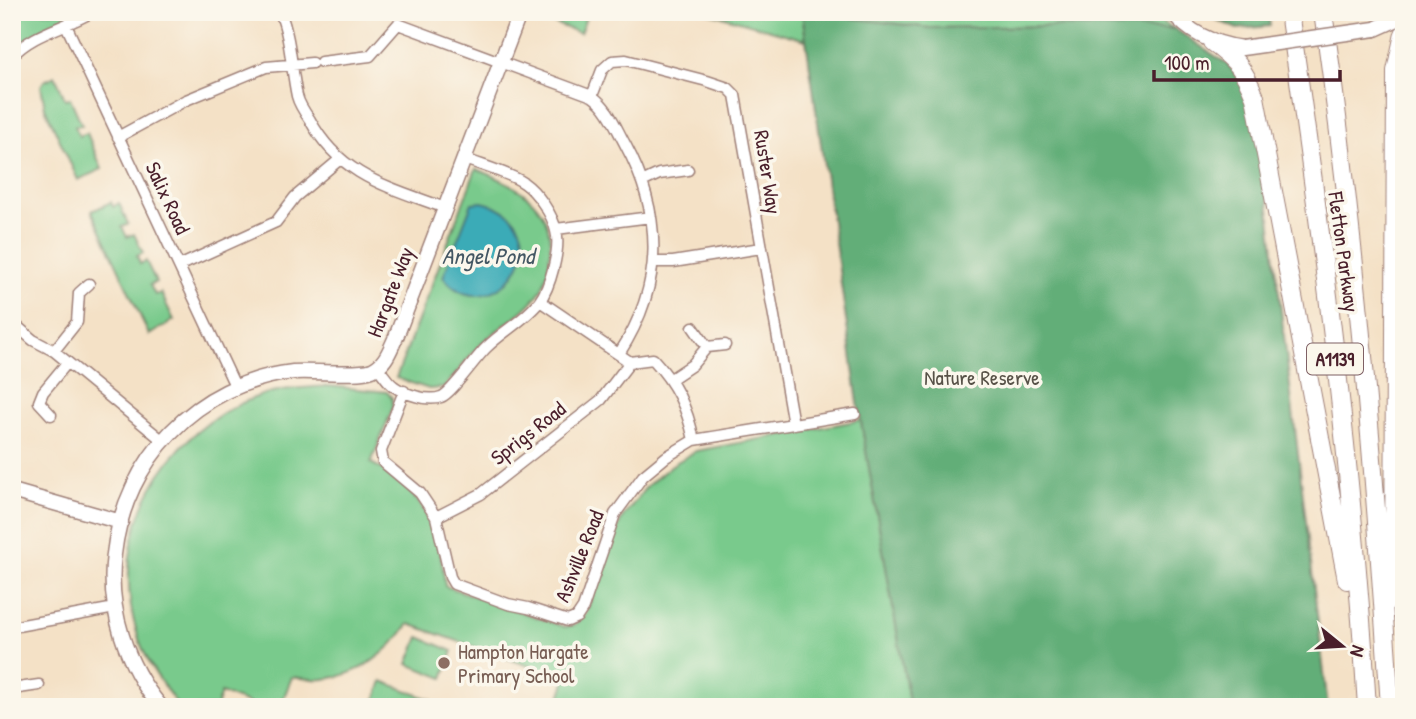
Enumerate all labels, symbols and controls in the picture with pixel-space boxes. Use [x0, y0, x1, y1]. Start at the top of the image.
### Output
scale bar [1154, 38, 1339, 82]
text: 100 m [1164, 48, 1210, 77]
street label: Ruster Way [747, 128, 789, 216]
street label: Salix Road [139, 157, 197, 239]
street label: Fletton Parkway [1321, 189, 1367, 314]
water label: Angel Pond [442, 240, 538, 272]
street label: Hargate Way [360, 243, 420, 341]
road number: A1139 [1307, 344, 1363, 374]
park label: Nature Reserve [924, 363, 1040, 392]
street label: Sprigs Road [484, 394, 572, 472]
street label: Ashville Road [547, 506, 611, 606]
north arrow [1308, 610, 1378, 680]
place label: Hampton Hargate Primary School [458, 637, 589, 690]
text: N [1344, 642, 1372, 660]
marker: Hampton Hargate Primary School [436, 655, 452, 671]

